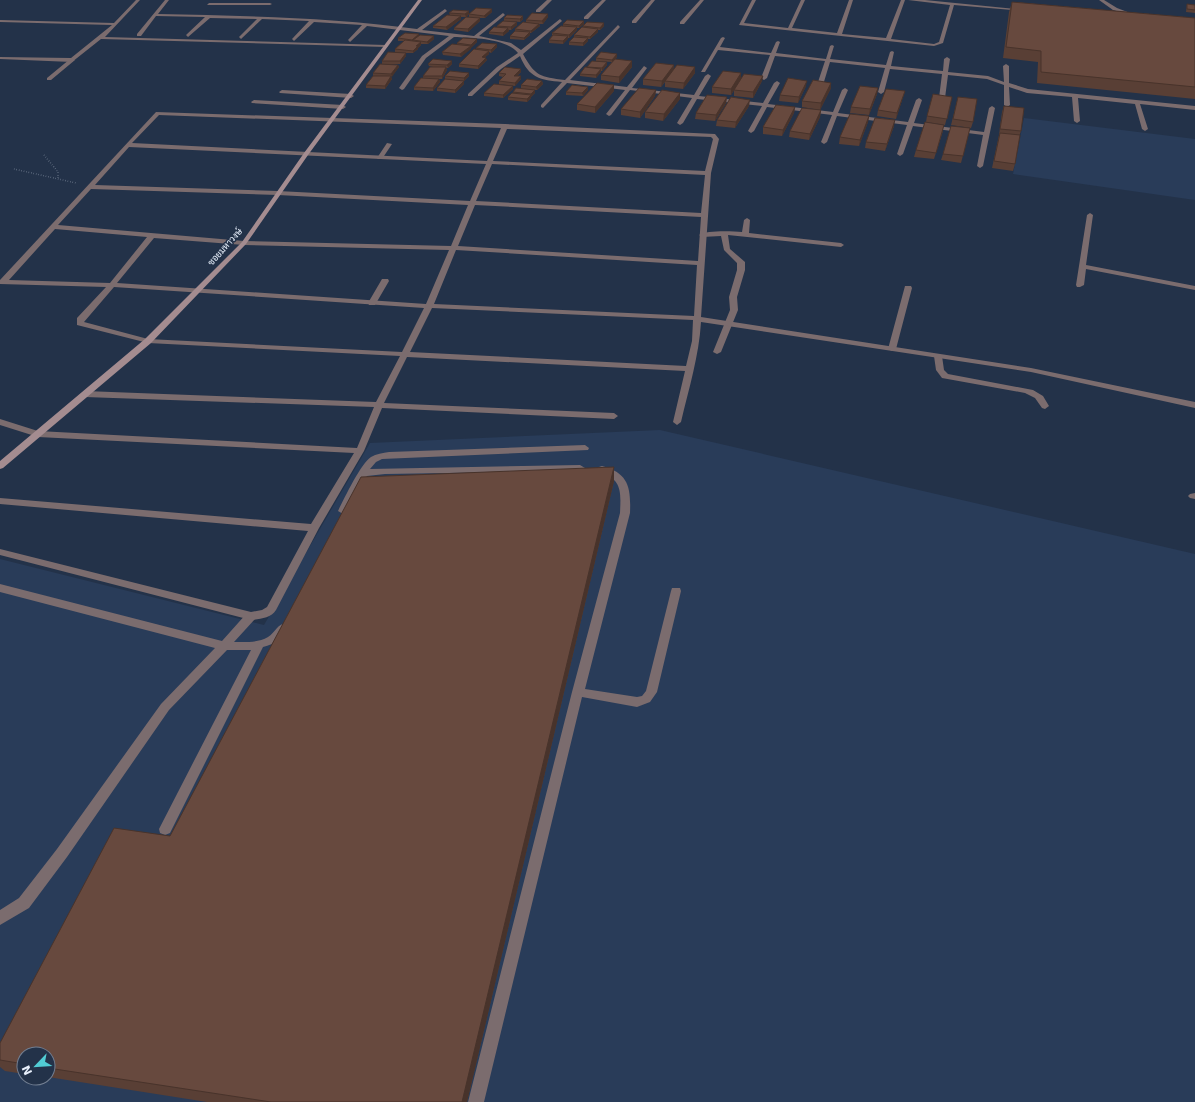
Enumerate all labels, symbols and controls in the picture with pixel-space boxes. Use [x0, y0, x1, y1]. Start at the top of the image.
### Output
street label: ซอยมหาวงษ์ [205, 225, 245, 268]
north arrow [16, 1046, 56, 1086]
text: N [20, 1063, 35, 1077]

